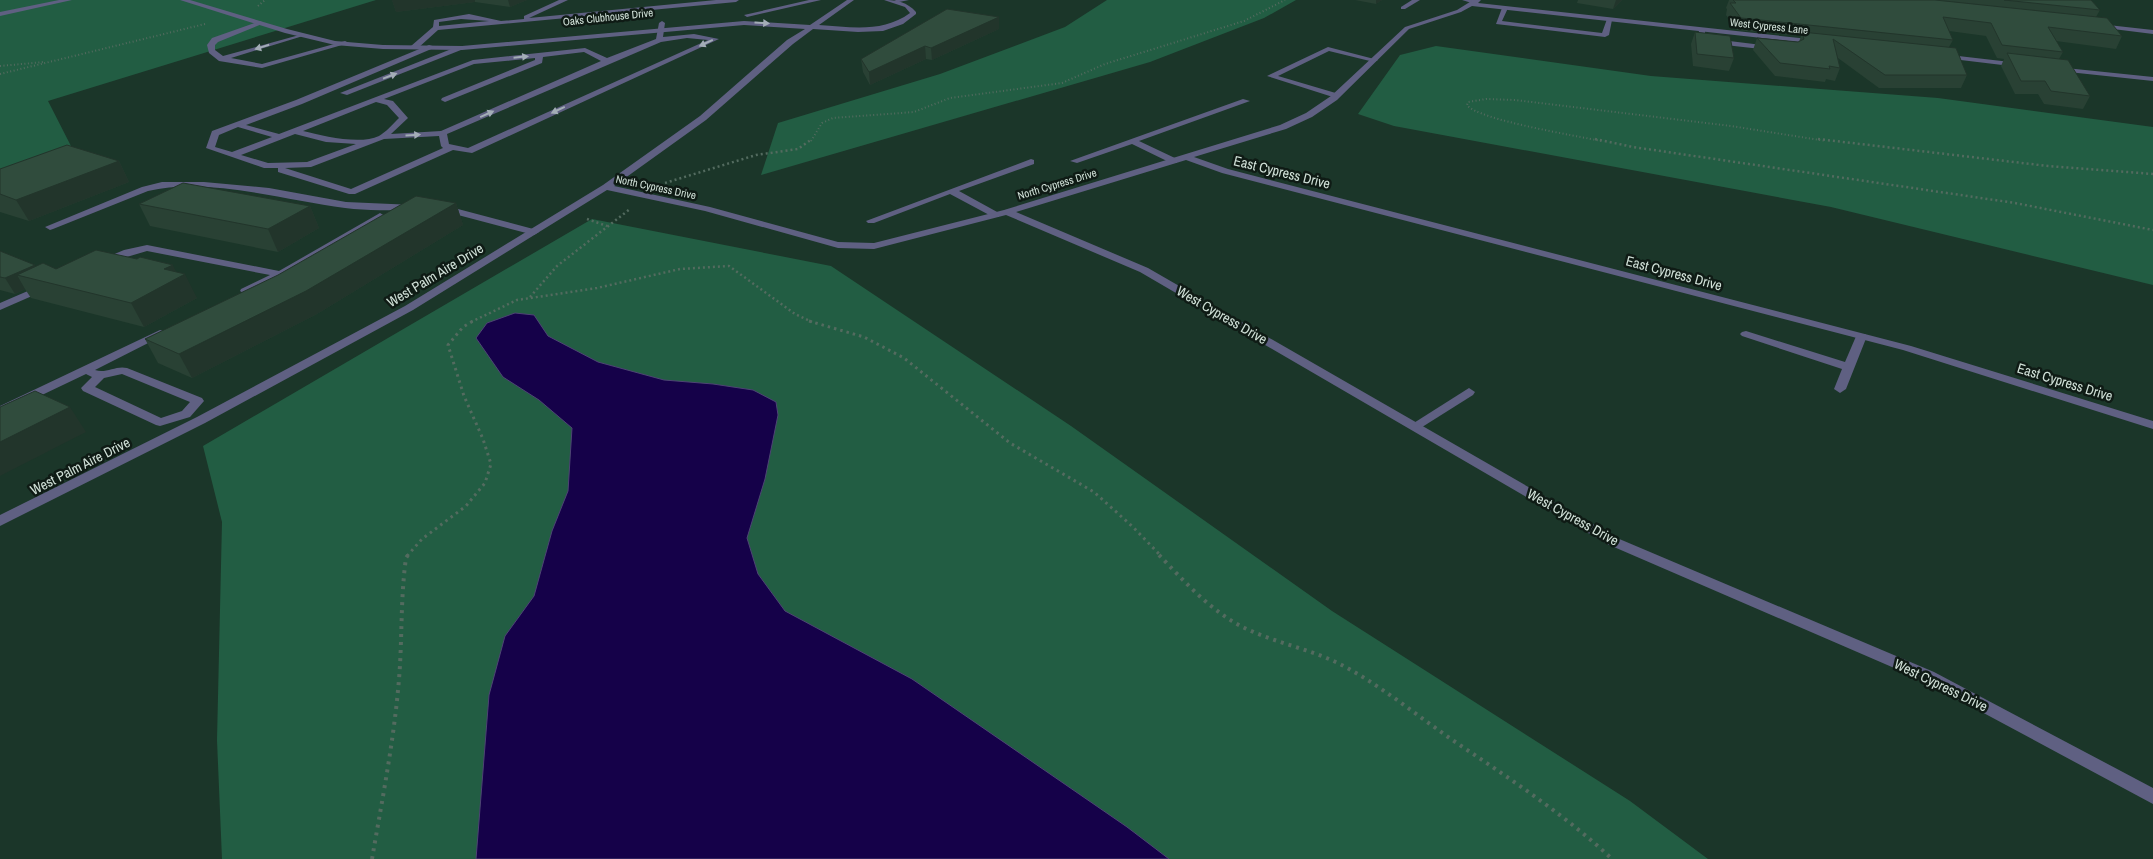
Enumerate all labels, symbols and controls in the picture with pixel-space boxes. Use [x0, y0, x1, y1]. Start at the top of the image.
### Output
street label: Oaks Clubhouse Drive [562, 5, 654, 29]
street label: West Cypress Lane [1729, 15, 1809, 37]
one-way arrow [754, 20, 770, 28]
one-way arrow [699, 39, 713, 47]
one-way arrow [254, 43, 269, 51]
one-way arrow [514, 53, 530, 61]
one-way arrow [383, 71, 397, 79]
one-way arrow [551, 107, 565, 115]
one-way arrow [480, 109, 494, 117]
one-way arrow [405, 130, 421, 138]
street label: East Cypress Drive [1232, 151, 1332, 193]
street label: North Cypress Drive [1016, 165, 1098, 203]
street label: North Cypress Drive [615, 172, 697, 202]
street label: West Palm Aire Drive [383, 239, 487, 311]
street label: East Cypress Drive [1624, 252, 1724, 294]
street label: West Cypress Drive [1173, 282, 1271, 348]
street label: East Cypress Drive [2015, 359, 2115, 405]
street label: West Palm Aire Drive [27, 433, 133, 499]
street label: West Cypress Drive [1524, 484, 1622, 550]
street label: West Cypress Drive [1891, 655, 1991, 715]

